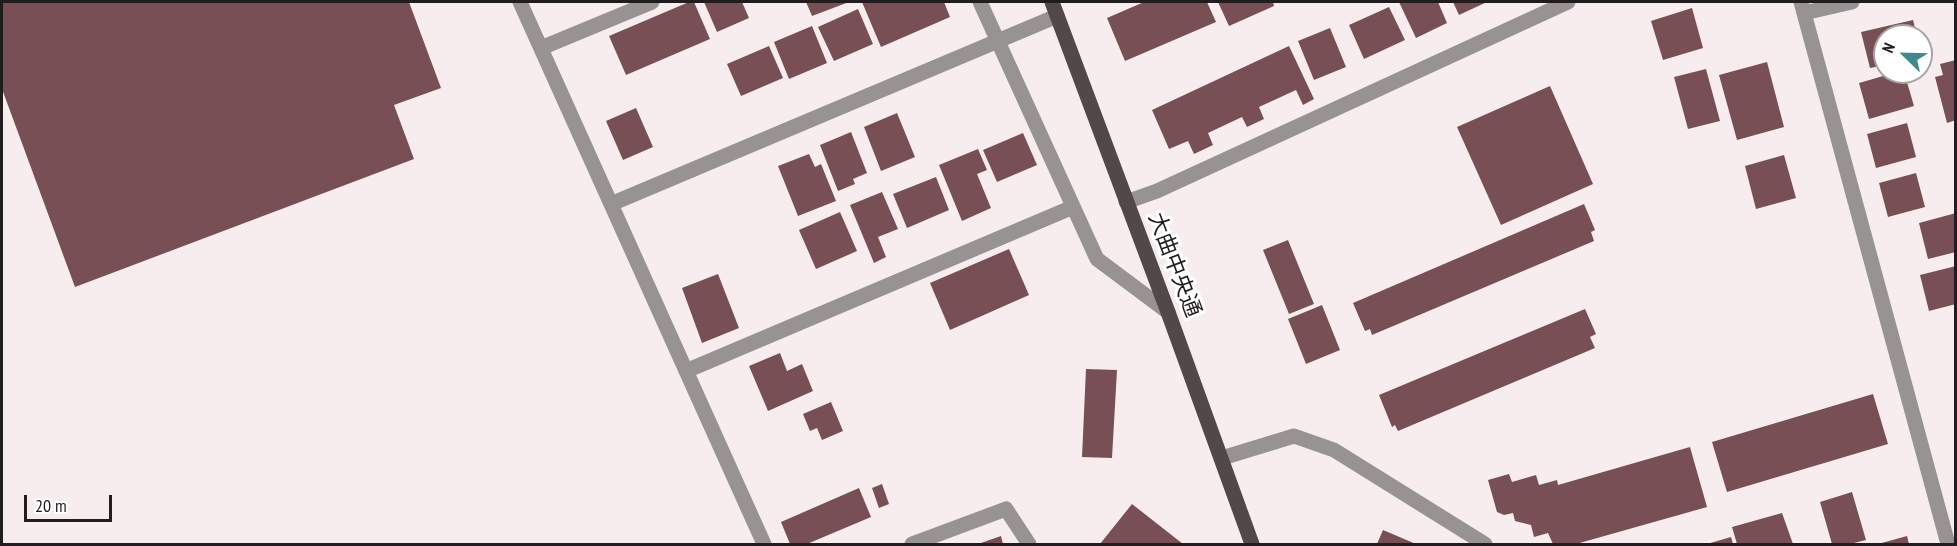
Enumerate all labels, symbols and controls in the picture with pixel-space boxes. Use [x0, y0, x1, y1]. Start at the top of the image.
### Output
north arrow [1873, 24, 1933, 84]
text: N [1877, 40, 1899, 56]
street label: 大曲中央通 [1142, 209, 1206, 321]
scale bar [27, 483, 116, 521]
text: 20 m [35, 494, 67, 517]

